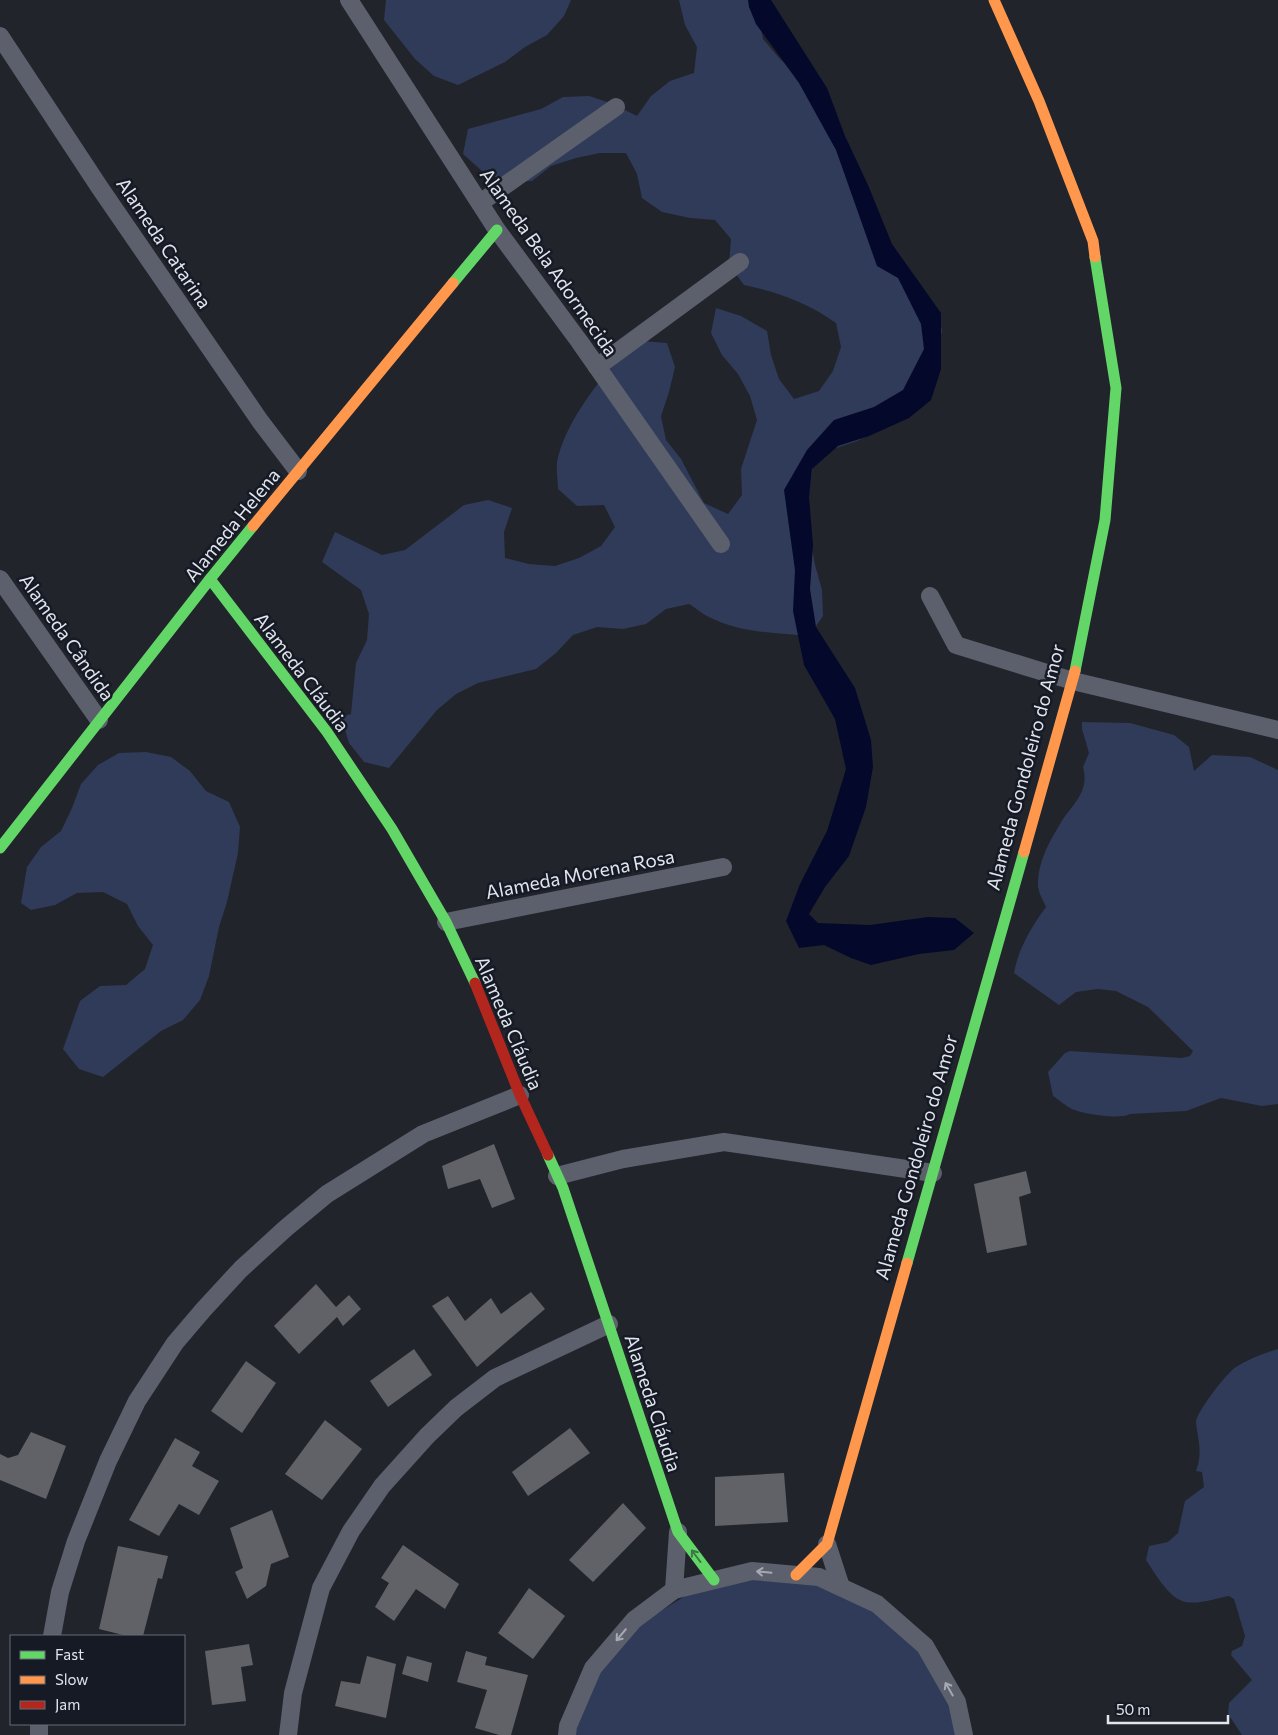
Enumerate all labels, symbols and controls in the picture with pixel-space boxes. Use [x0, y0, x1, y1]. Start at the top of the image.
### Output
street label: Alameda Bela Adormecida [476, 163, 623, 360]
street label: Alameda Catarina [112, 173, 217, 313]
street label: Alameda Helena [179, 463, 284, 586]
street label: Alameda Cândida [15, 569, 120, 705]
street label: Alameda Cláudia [250, 608, 355, 736]
street label: Alameda Gondoleiro do Amor [981, 641, 1069, 893]
street label: Alameda Morena Rosa [483, 844, 676, 903]
street label: Alameda Cláudia [471, 952, 548, 1093]
street label: Alameda Gondoleiro do Amor [869, 1031, 962, 1282]
street label: Alameda Cláudia [620, 1331, 687, 1474]
one-way arrow [691, 1549, 701, 1563]
one-way arrow [756, 1568, 772, 1577]
one-way arrow [615, 1629, 626, 1642]
legend [10, 1635, 185, 1725]
text: Fast [55, 1645, 84, 1663]
text: Slow [55, 1670, 88, 1688]
one-way arrow [944, 1682, 954, 1697]
scale bar [1108, 1692, 1228, 1724]
text: Jam [55, 1695, 80, 1713]
text: 50 m [1116, 1700, 1150, 1718]

